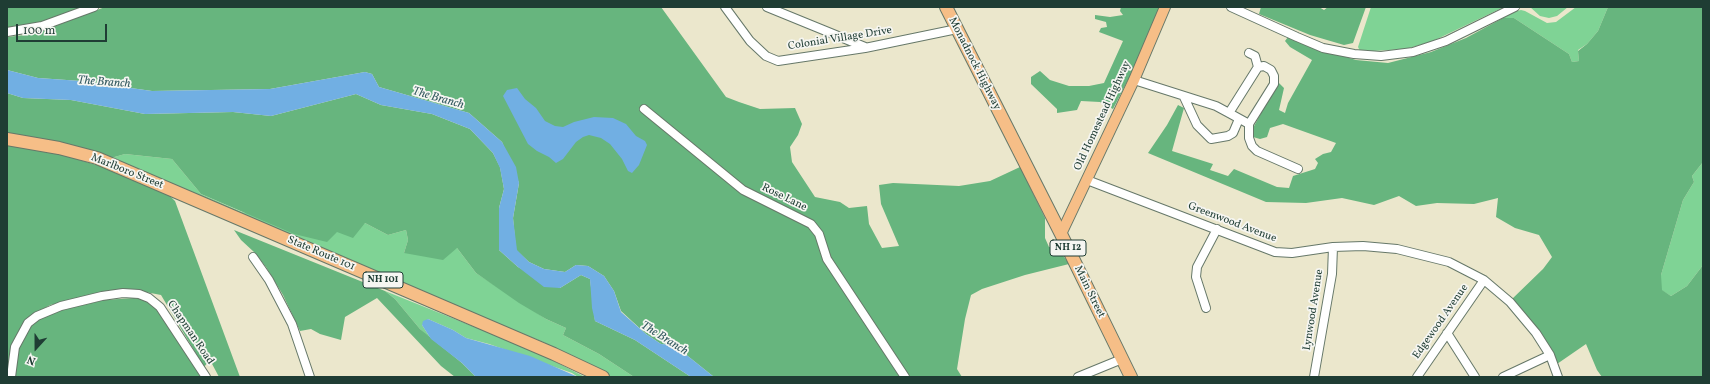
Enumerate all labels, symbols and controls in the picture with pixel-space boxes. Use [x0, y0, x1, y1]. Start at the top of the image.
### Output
street label: Monadnock Highway [945, 15, 1003, 113]
scale bar [18, 16, 109, 42]
text: 100 m [23, 23, 55, 39]
street label: Colonial Village Drive [787, 24, 893, 54]
street label: Old Homestead Highway [1072, 59, 1134, 173]
water label: The Branch [77, 74, 131, 92]
water label: The Branch [411, 85, 465, 113]
street label: Marlboro Street [89, 151, 165, 193]
street label: Rose Lane [759, 181, 809, 215]
street label: Greenwood Avenue [1186, 200, 1278, 246]
street label: State Route 101 [285, 234, 357, 274]
road number: NH 12 [1050, 240, 1086, 256]
street label: Main Street [1071, 264, 1107, 320]
street label: Lynwood Avenue [1301, 268, 1327, 352]
road number: NH 101 [363, 272, 403, 288]
street label: Edgewood Avenue [1410, 282, 1472, 362]
street label: Chapman Road [164, 298, 216, 368]
water label: The Branch [638, 319, 690, 359]
north arrow [16, 328, 56, 368]
text: N [25, 351, 38, 368]

